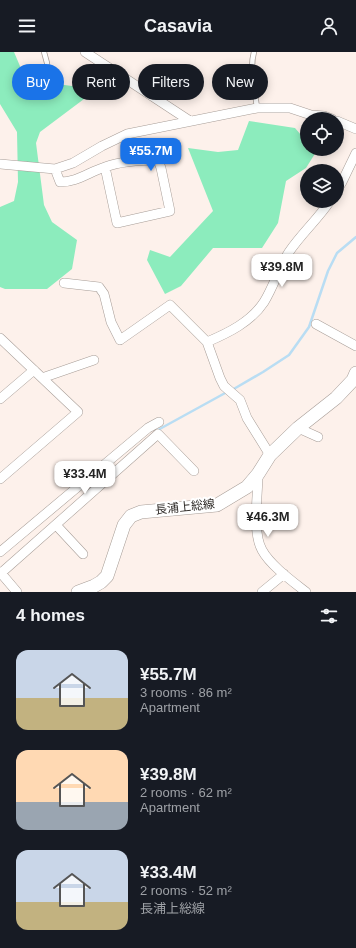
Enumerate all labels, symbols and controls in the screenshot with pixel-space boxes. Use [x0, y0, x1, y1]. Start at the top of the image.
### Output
icon: menu [16, 15, 38, 37]
icon: person [318, 15, 340, 37]
text: Casavia [144, 16, 212, 36]
chip: Buy [12, 64, 64, 100]
chip: Rent [72, 64, 130, 100]
chip: Filters [138, 64, 204, 100]
chip: New [212, 64, 268, 100]
map controls [300, 112, 344, 208]
button: locate [300, 112, 344, 156]
pin: ¥55.7M [118, 138, 184, 172]
text: ¥55.7M [129, 143, 173, 158]
button: layers [300, 164, 344, 208]
pin: ¥39.8M [249, 254, 315, 288]
text: ¥39.8M [260, 259, 304, 274]
pin: ¥33.4M [52, 461, 118, 495]
text: ¥33.4M [63, 466, 107, 481]
street label: 長浦上総線 [154, 497, 216, 517]
pin: ¥46.3M [235, 504, 301, 538]
text: ¥46.3M [246, 509, 290, 524]
icon: filters [318, 605, 340, 627]
text: 4 homes [16, 606, 85, 625]
text: ¥55.7M [140, 665, 197, 684]
icon: home [48, 666, 96, 714]
text: 3 rooms · 86 m² [140, 685, 232, 700]
text: Apartment [140, 700, 200, 715]
text: ¥39.8M [140, 765, 197, 784]
icon: home [48, 766, 96, 814]
text: 2 rooms · 62 m² [140, 785, 232, 800]
text: Apartment [140, 800, 200, 815]
text: ¥33.4M [140, 863, 197, 882]
icon: home [48, 866, 96, 914]
text: 2 rooms · 52 m² [140, 883, 232, 898]
text: 長浦上総線 [140, 901, 205, 916]

